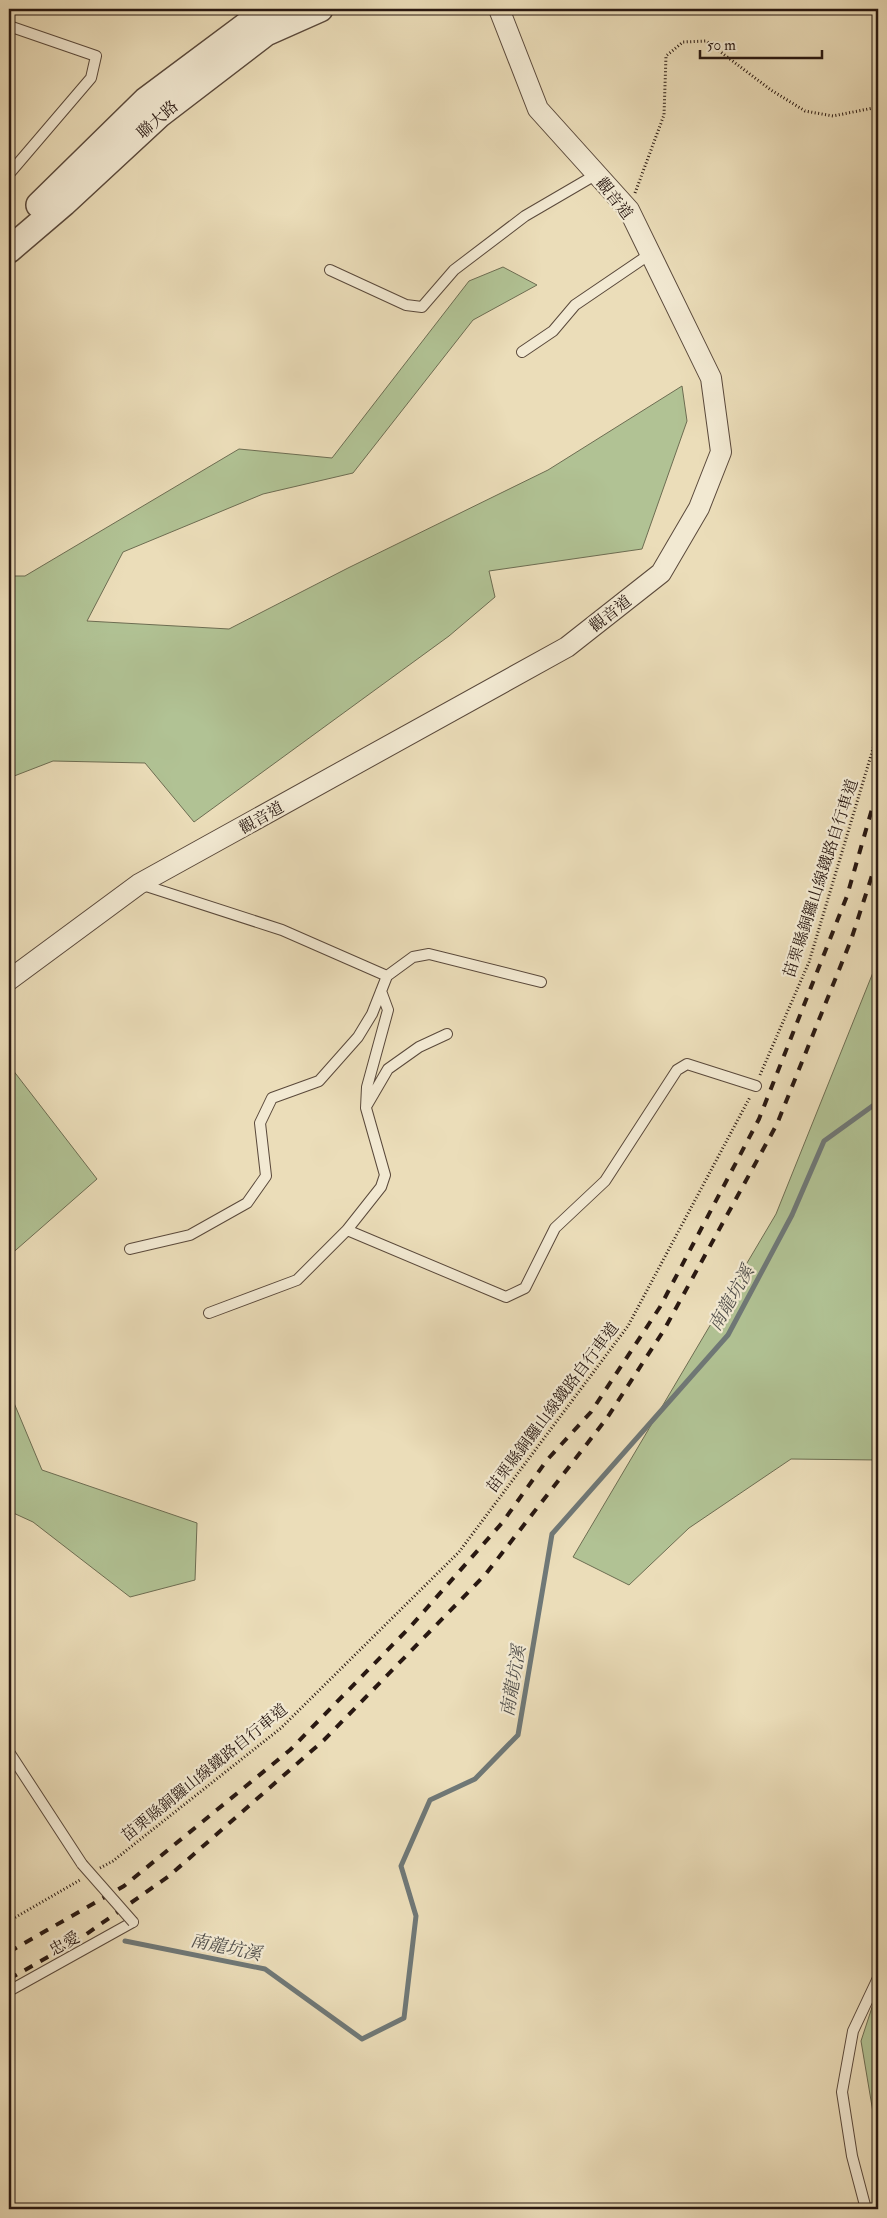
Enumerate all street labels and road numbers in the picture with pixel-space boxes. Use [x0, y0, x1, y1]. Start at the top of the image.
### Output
street label: 聯大路 [133, 96, 182, 143]
street label: 觀音道 [592, 174, 637, 224]
street label: 觀音道 [586, 591, 636, 636]
street label: 苗栗縣銅鑼山線鐵路自行車道 [779, 776, 863, 980]
street label: 觀音道 [236, 797, 287, 838]
street label: 苗栗縣銅鑼山線鐵路自行車道 [482, 1319, 623, 1497]
street label: 苗栗縣銅鑼山線鐵路自行車道 [118, 1700, 292, 1846]
street label: 忠愛 [46, 1927, 83, 1960]

